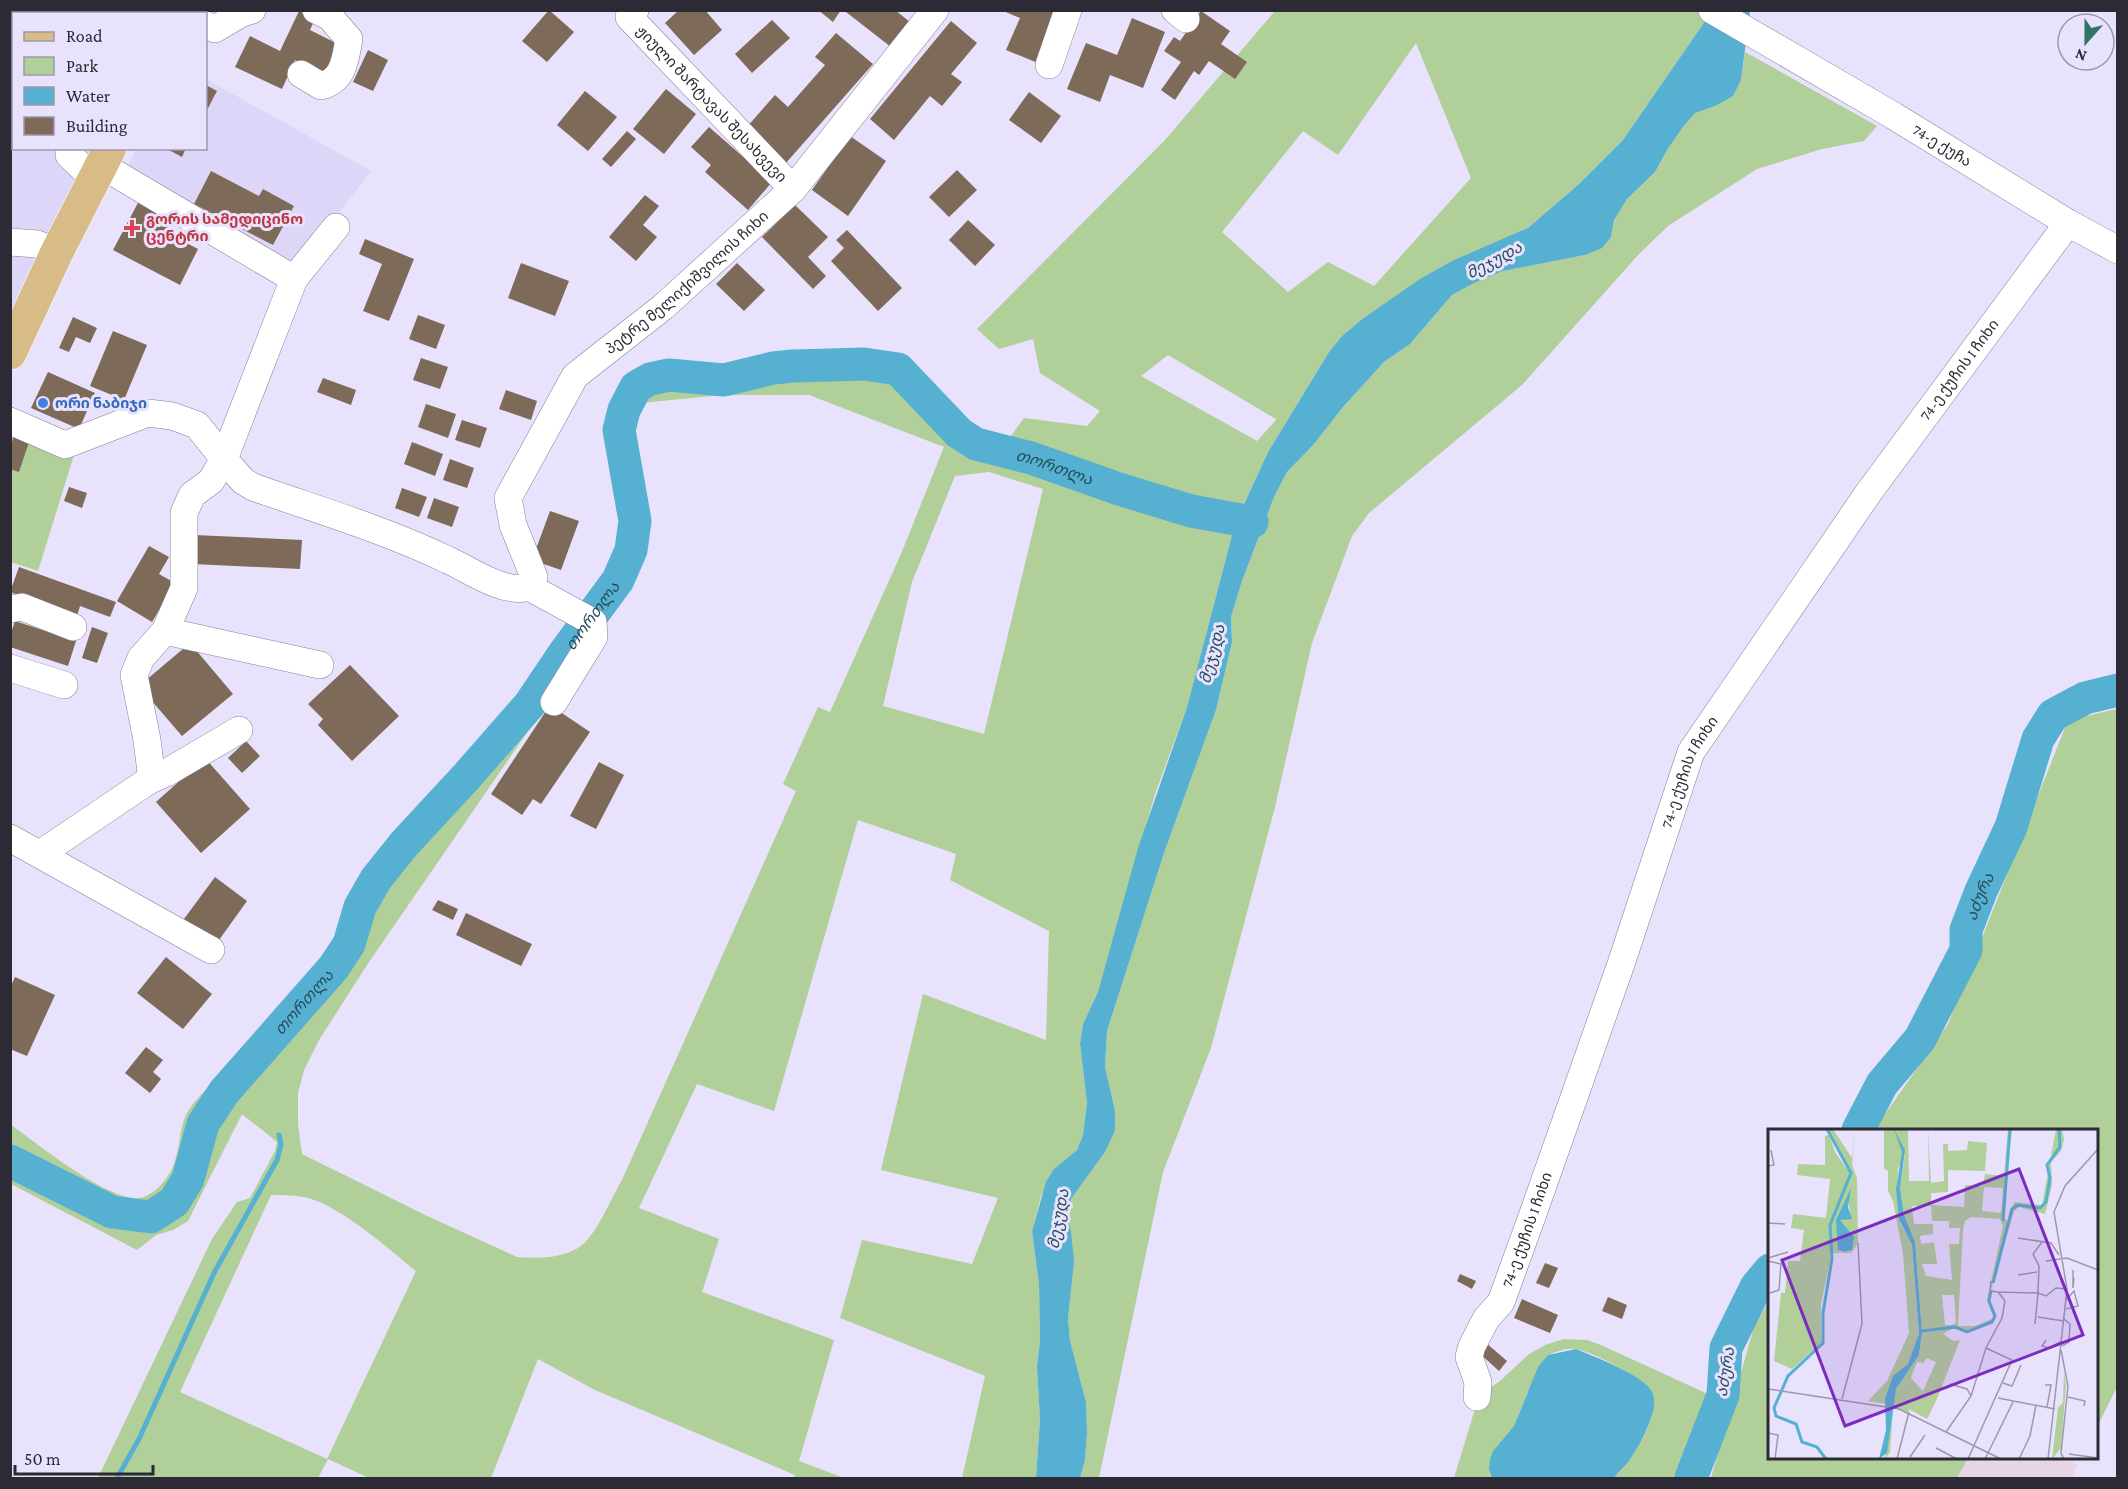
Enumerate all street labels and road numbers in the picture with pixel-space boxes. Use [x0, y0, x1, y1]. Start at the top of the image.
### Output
street label: ჟიული შარტავას შესახვევი [633, 22, 790, 185]
street label: 74-ე ქუჩა [1910, 121, 1974, 170]
street label: პეტრე მელიქიშვილის ჩიხი [602, 208, 771, 357]
street label: 74-ე ქუჩის I ჩიხი [1917, 316, 2002, 423]
street label: 74-ე ქუჩის I ჩიხი [1658, 713, 1721, 830]
street label: 74-ე ქუჩის I ჩიხი [1499, 1170, 1555, 1289]

